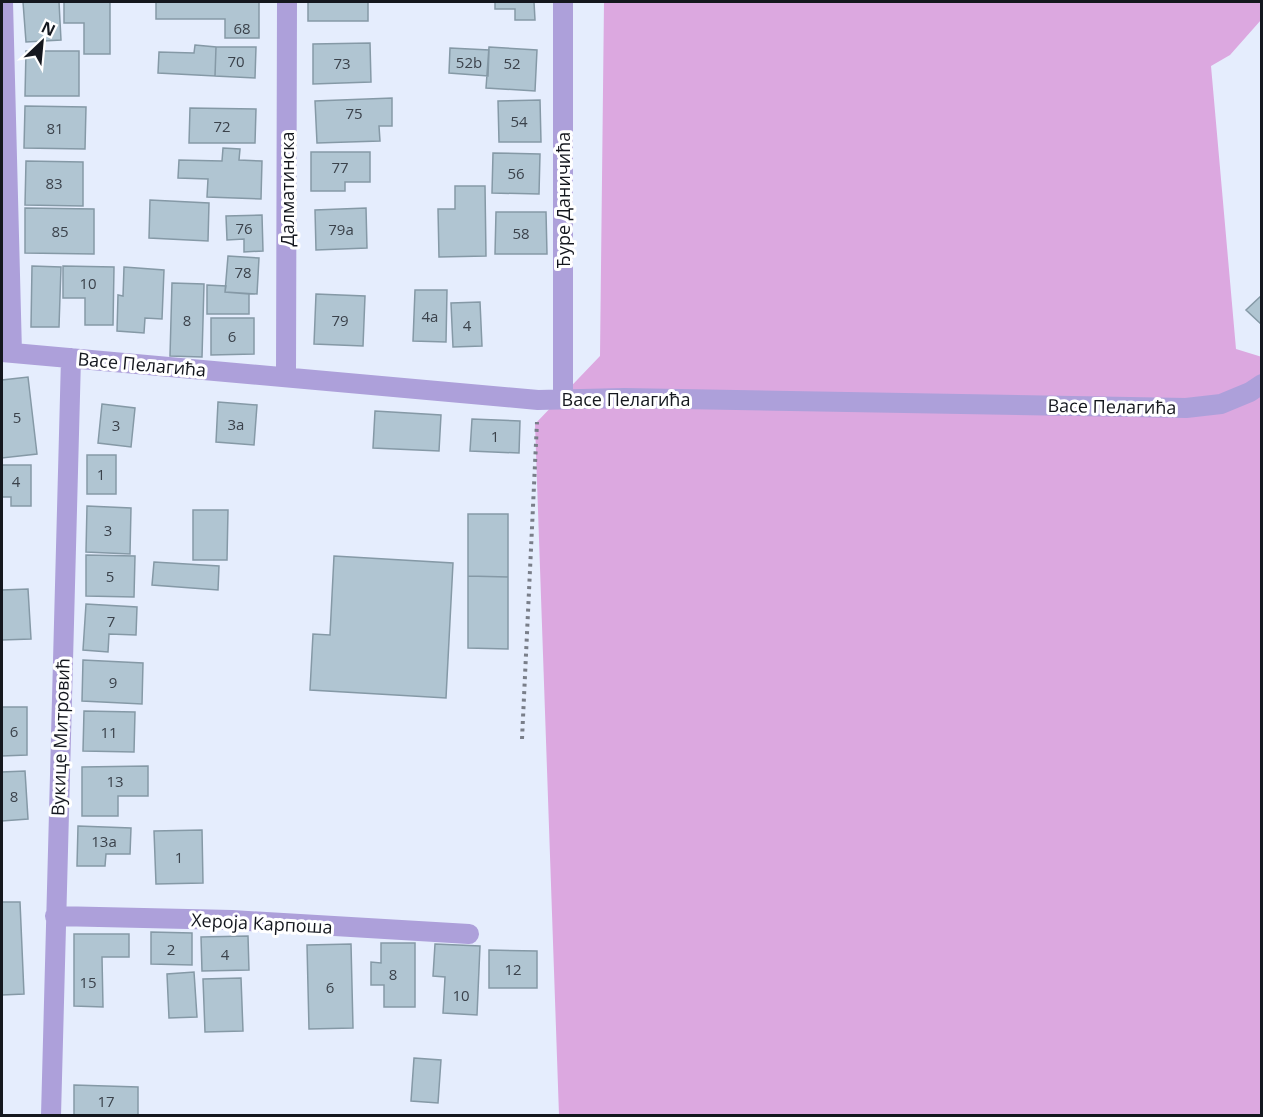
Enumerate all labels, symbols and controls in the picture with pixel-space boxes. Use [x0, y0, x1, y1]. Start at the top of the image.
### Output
north arrow [12, 12, 72, 72]
text: N [38, 16, 59, 41]
house number: 68 [233, 18, 251, 38]
house number: 70 [227, 51, 245, 71]
house number: 52b [456, 52, 482, 72]
house number: 73 [333, 53, 351, 73]
house number: 52 [503, 53, 521, 73]
house number: 75 [345, 103, 363, 123]
house number: 54 [510, 111, 528, 131]
house number: 72 [213, 116, 231, 136]
house number: 81 [46, 118, 64, 138]
street label: Далматинска [275, 131, 299, 247]
street label: Ђуре Даничића [551, 132, 575, 268]
house number: 77 [331, 157, 349, 177]
house number: 56 [507, 163, 525, 183]
house number: 83 [45, 173, 63, 193]
house number: 76 [235, 218, 253, 238]
house number: 79a [328, 219, 354, 239]
house number: 85 [51, 221, 69, 241]
house number: 58 [512, 223, 530, 243]
house number: 78 [234, 262, 252, 282]
house number: 10 [79, 273, 97, 293]
house number: 4a [422, 306, 438, 326]
house number: 8 [183, 310, 191, 330]
house number: 79 [331, 310, 349, 330]
house number: 4 [463, 315, 472, 335]
house number: 6 [228, 326, 236, 346]
street label: Васе Пелагића [77, 346, 207, 382]
street label: Васе Пелагића [562, 387, 690, 411]
street label: Васе Пелагића [1047, 393, 1177, 419]
house number: 5 [13, 407, 21, 427]
house number: 3a [228, 414, 244, 434]
house number: 3 [112, 415, 120, 435]
house number: 1 [491, 426, 499, 446]
house number: 1 [97, 464, 105, 484]
house number: 4 [12, 471, 21, 491]
house number: 3 [104, 520, 112, 540]
house number: 5 [106, 566, 114, 586]
house number: 7 [107, 611, 115, 631]
street label: Вукице Митровић [45, 658, 75, 816]
house number: 9 [109, 672, 117, 692]
house number: 6 [10, 721, 18, 741]
house number: 11 [100, 722, 118, 742]
house number: 13 [106, 771, 124, 791]
house number: 8 [10, 786, 18, 806]
house number: 13a [91, 831, 117, 851]
house number: 1 [175, 847, 183, 867]
street label: Хероја Карпоша [191, 907, 333, 939]
house number: 2 [167, 939, 175, 959]
house number: 4 [221, 944, 230, 964]
house number: 12 [504, 959, 522, 979]
house number: 8 [389, 964, 397, 984]
house number: 15 [79, 972, 97, 992]
house number: 6 [326, 977, 334, 997]
house number: 10 [452, 985, 470, 1005]
house number: 17 [97, 1091, 115, 1111]

